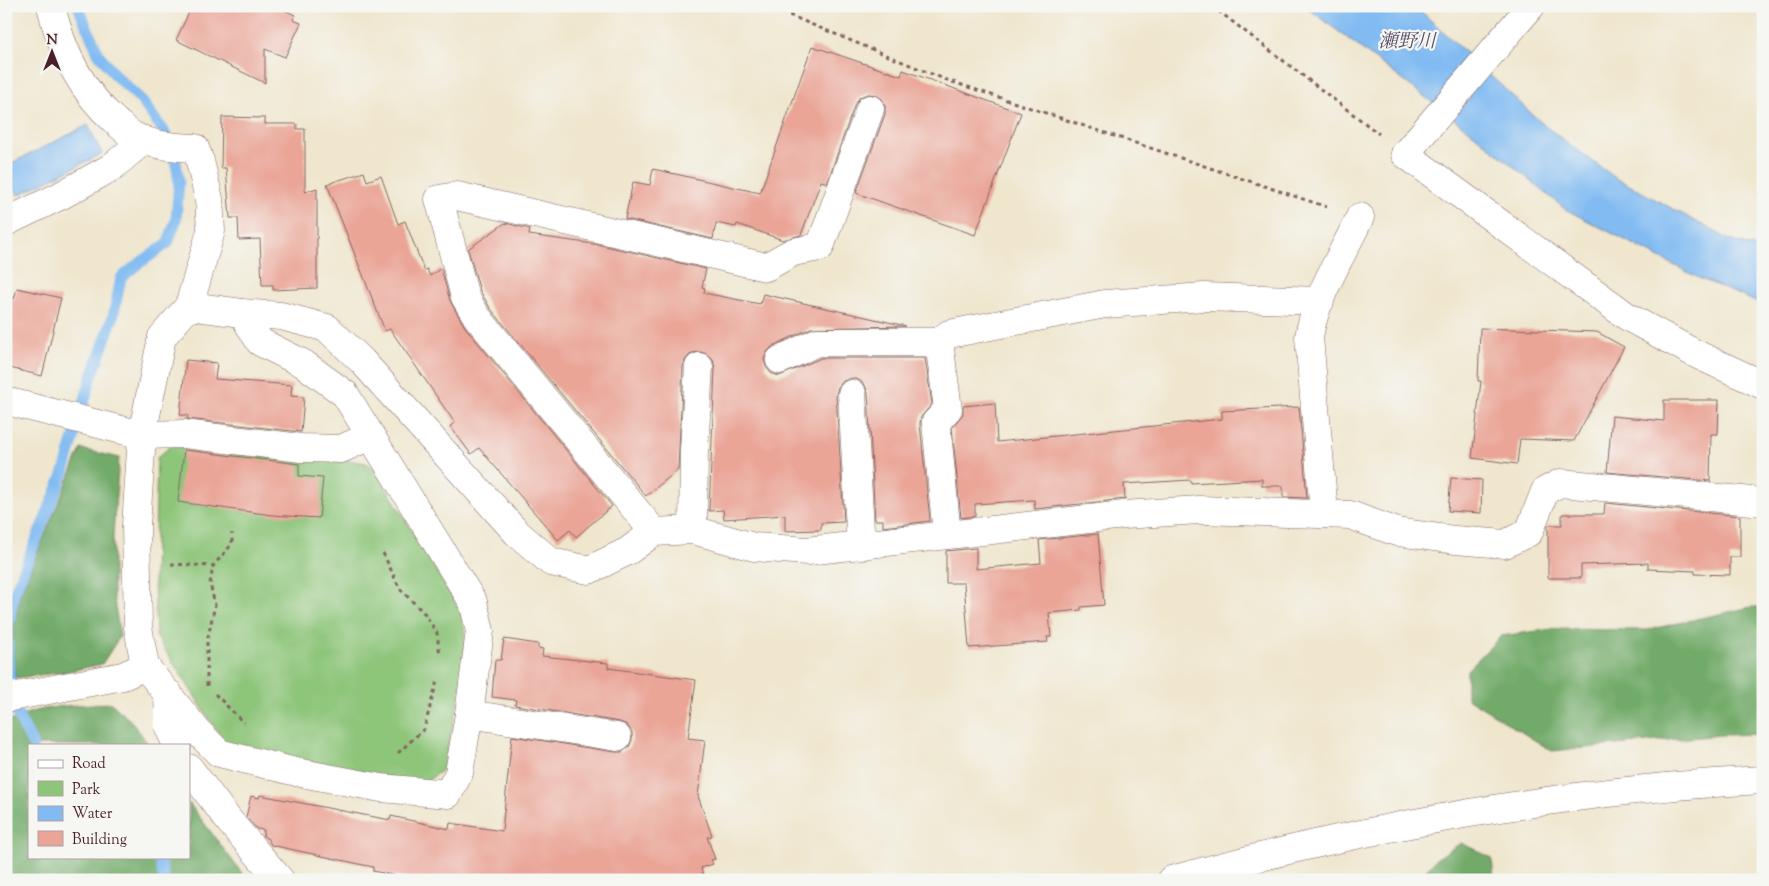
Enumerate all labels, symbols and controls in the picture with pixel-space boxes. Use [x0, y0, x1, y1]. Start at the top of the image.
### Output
north arrow [28, 28, 78, 78]
water label: 瀬野川 [1378, 29, 1437, 56]
text: N [46, 31, 58, 51]
legend [28, 744, 190, 858]
text: Road [72, 754, 106, 775]
text: Park [72, 780, 101, 801]
text: Water [72, 804, 113, 825]
text: Building [72, 830, 127, 851]

